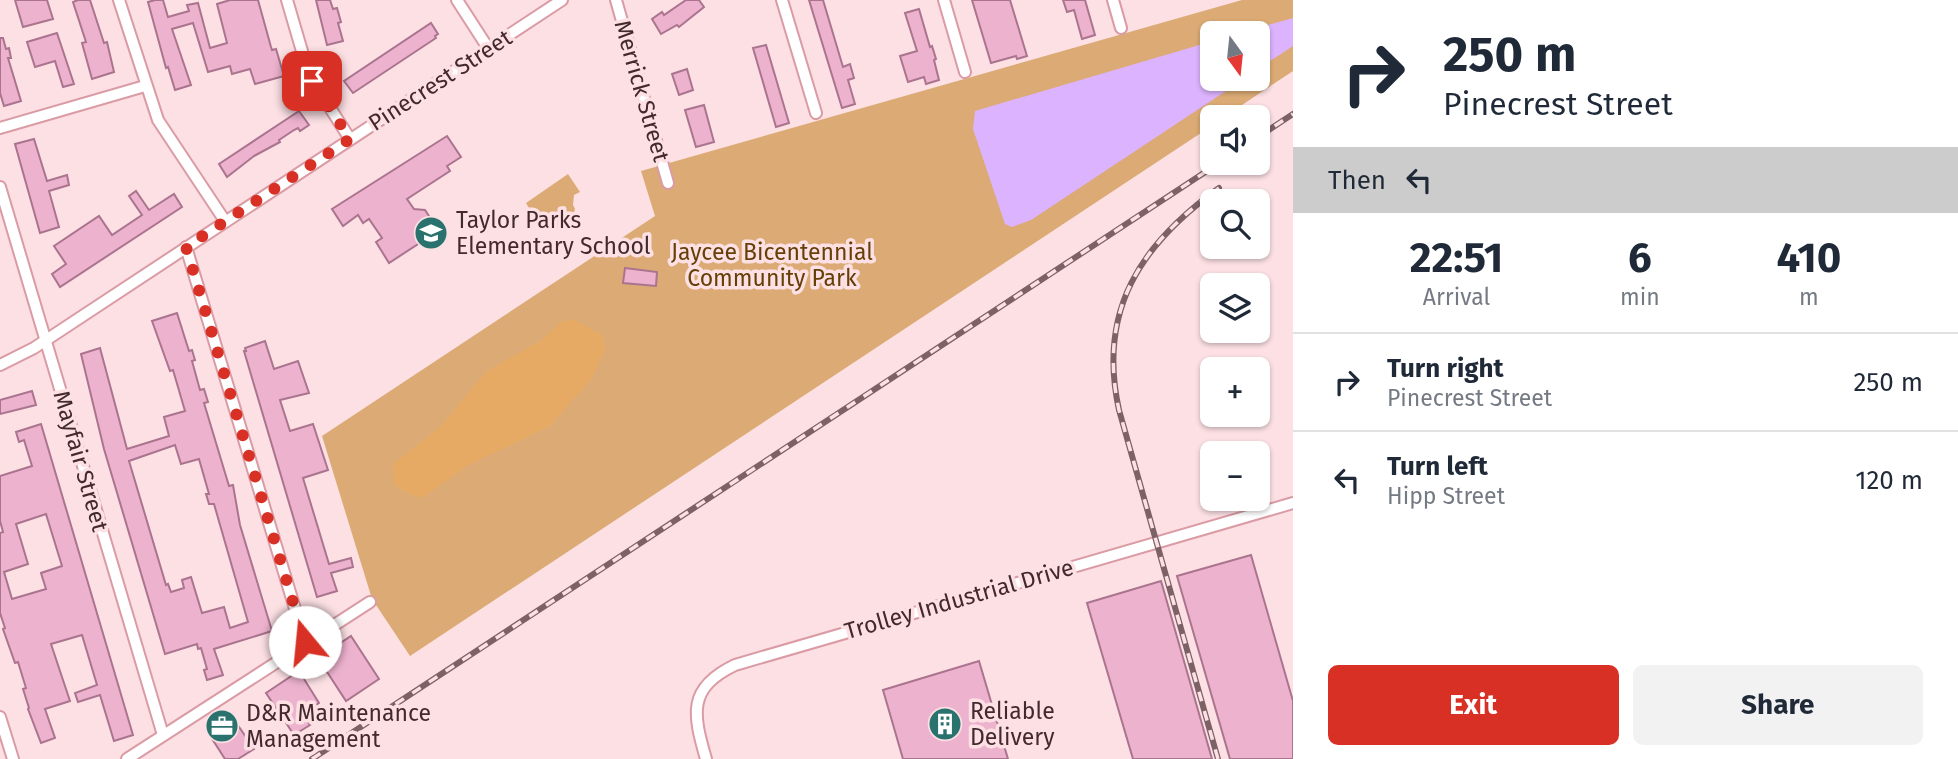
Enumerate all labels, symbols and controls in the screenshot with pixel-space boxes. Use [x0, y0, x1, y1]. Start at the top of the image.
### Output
street label: Merrick Street [608, 17, 676, 166]
north arrow [1200, 21, 1270, 91]
map controls [1200, 21, 1270, 511]
street label: Pinecrest Street [363, 23, 517, 137]
text: 250 m [1443, 25, 1576, 84]
icon: right [1328, 28, 1419, 119]
pin [282, 51, 342, 111]
icon: arrive [293, 62, 331, 100]
text: Pinecrest Street [1443, 85, 1673, 123]
button: sound [1200, 105, 1270, 175]
icon: left [1400, 161, 1438, 199]
text: Then [1328, 165, 1386, 196]
button: search [1200, 189, 1270, 259]
place label: Taylor Parks Elementary School [456, 206, 651, 260]
school or university icon: Taylor Parks Elementary School [412, 214, 450, 252]
text: 22:51 [1410, 233, 1503, 283]
text: 6 [1628, 233, 1652, 283]
text: 410 [1776, 233, 1841, 283]
park label: Jaycee Bicentennial Community Park [671, 238, 873, 292]
button: layers [1200, 273, 1270, 343]
text: Arrival [1423, 283, 1490, 311]
text: min [1620, 283, 1660, 311]
text: m [1799, 283, 1819, 311]
text: Turn right [1387, 353, 1504, 384]
button: + [1200, 357, 1270, 427]
icon: right [1328, 363, 1366, 401]
text: 250 m [1853, 367, 1923, 398]
text: Pinecrest Street [1387, 384, 1552, 412]
street label: Mayfair Street [48, 387, 115, 535]
button: − [1200, 441, 1270, 511]
text: Turn left [1387, 451, 1488, 482]
icon: left [1328, 461, 1366, 499]
text: 120 m [1855, 465, 1923, 496]
text: Hipp Street [1387, 482, 1505, 510]
street label: Trolley Industrial Drive [841, 553, 1077, 645]
position arrow [268, 605, 342, 679]
button: Exit [1328, 665, 1619, 745]
button: Share [1633, 665, 1923, 745]
place label: Reliable Delivery [970, 697, 1055, 751]
place label: D&R Maintenance Management [246, 699, 431, 753]
building icon: Reliable Delivery [926, 705, 964, 743]
office icon: D&R Maintenance Management [203, 707, 241, 745]

